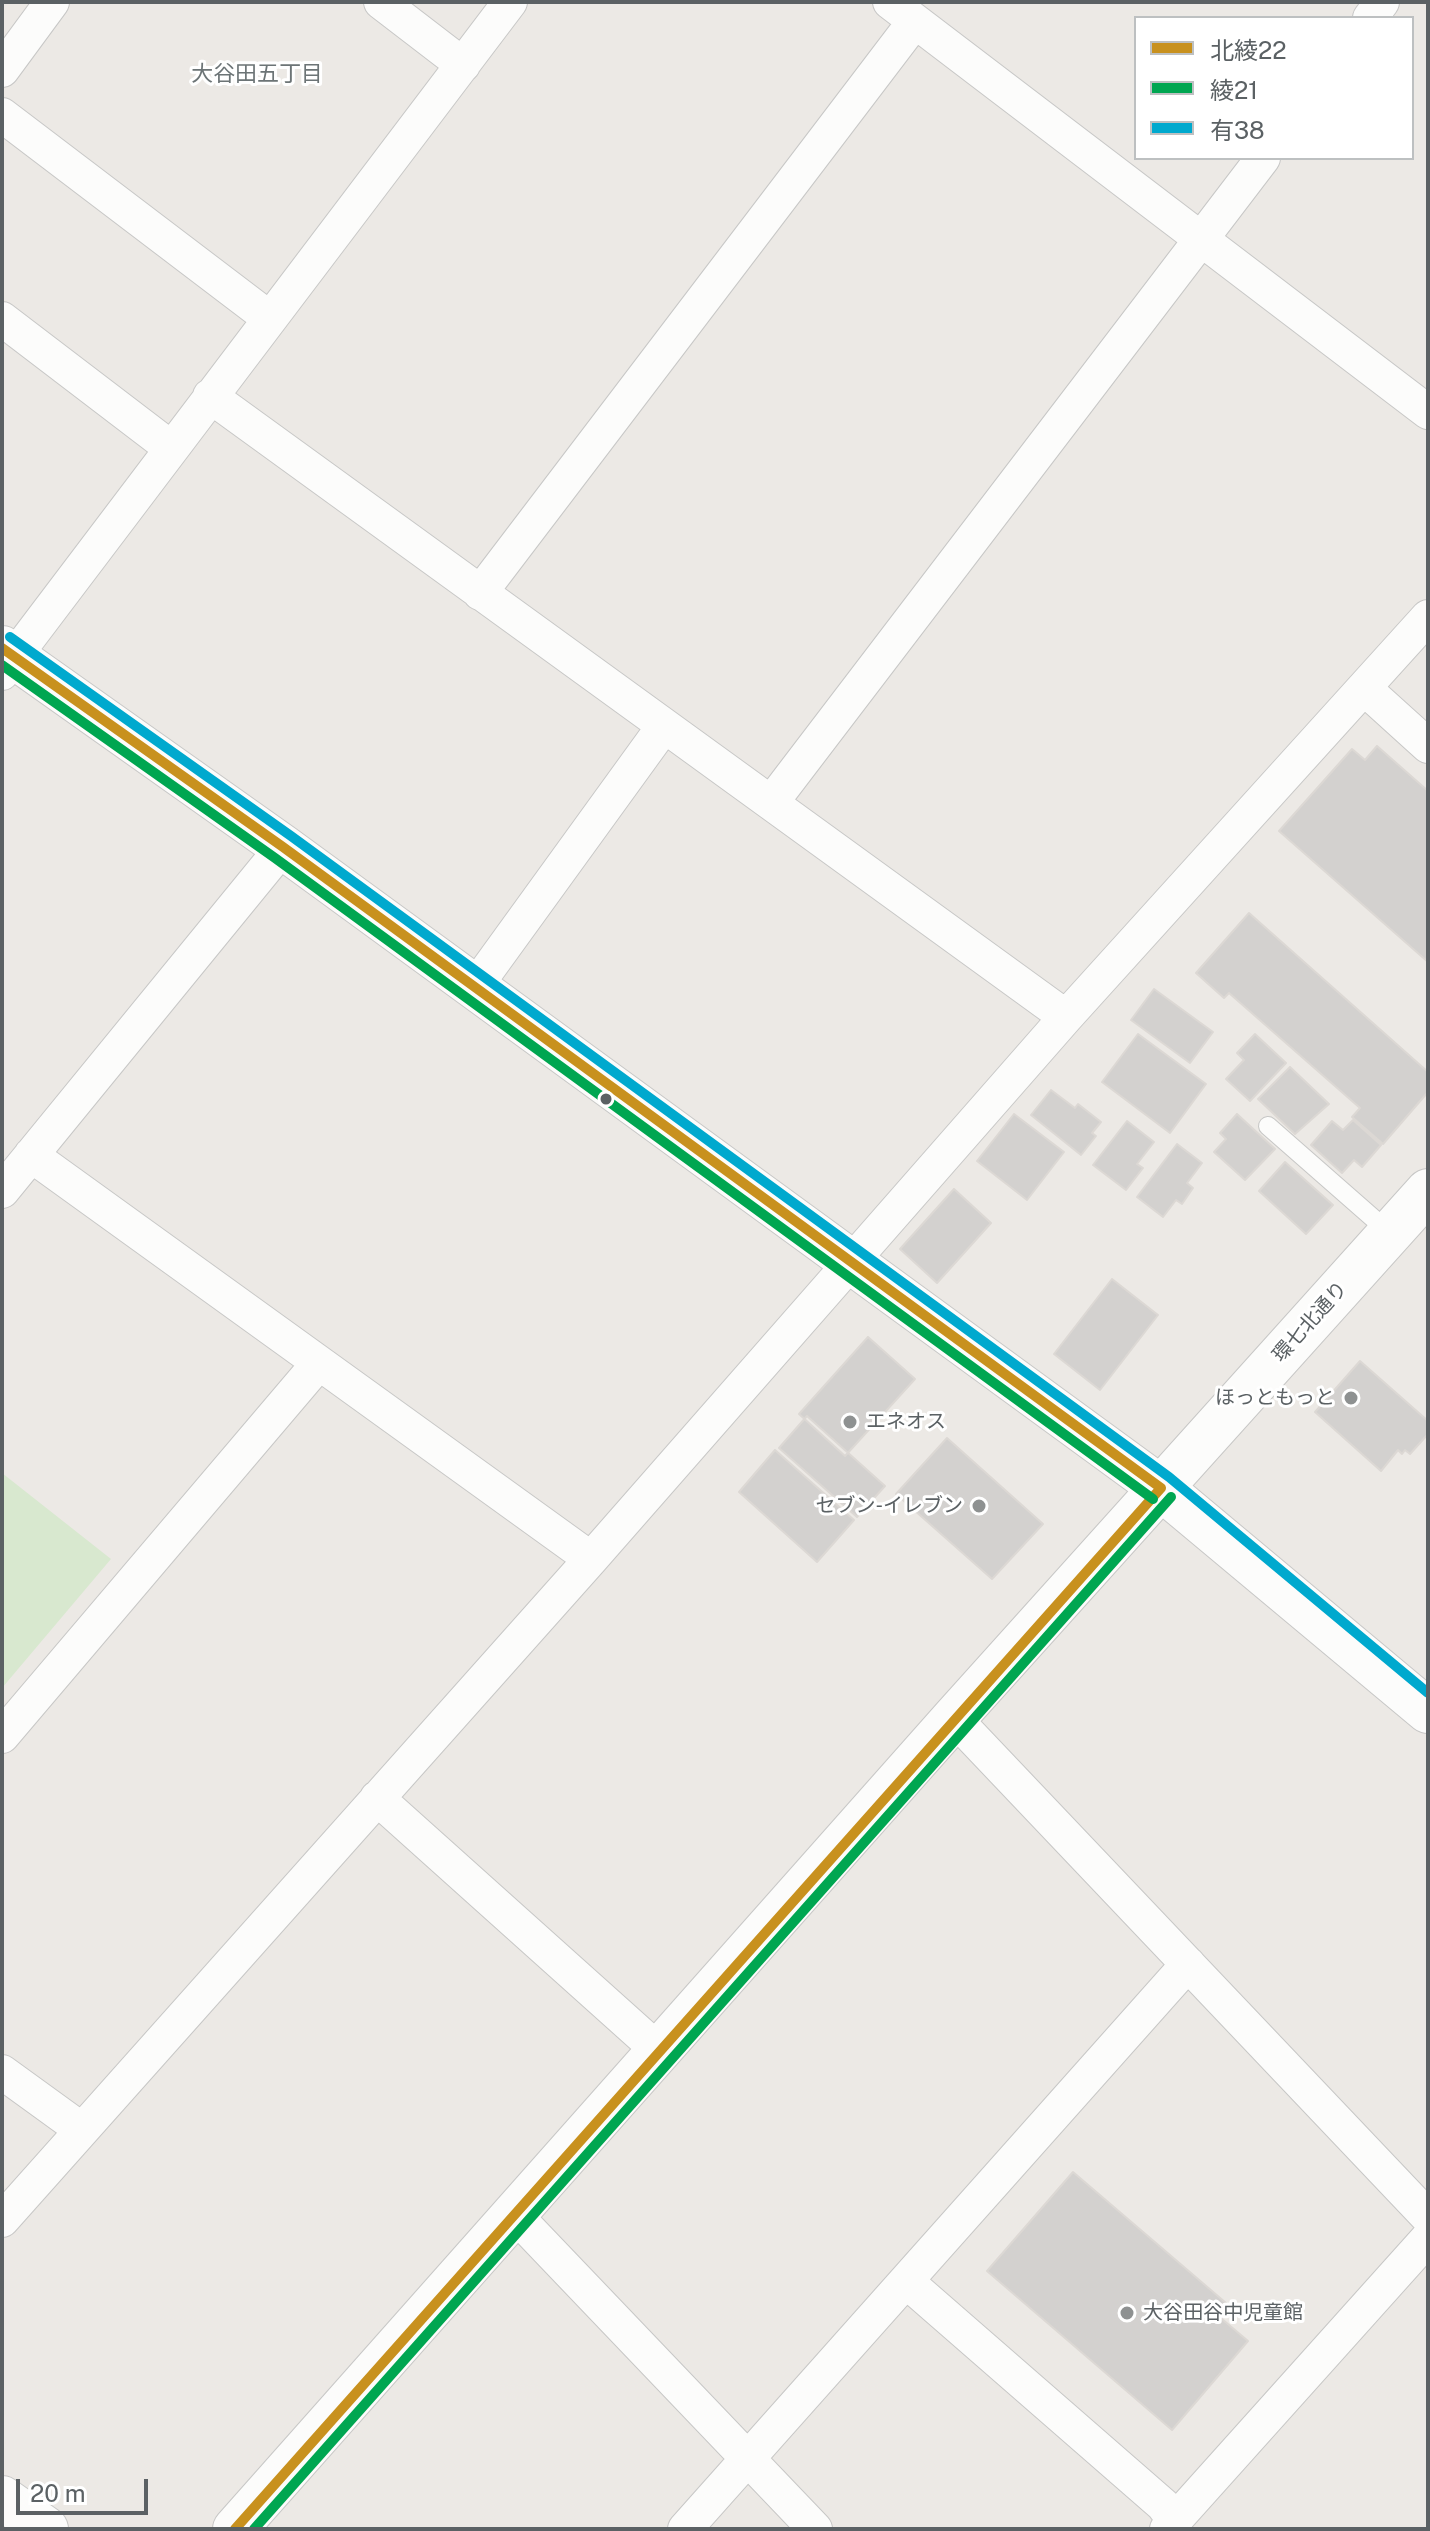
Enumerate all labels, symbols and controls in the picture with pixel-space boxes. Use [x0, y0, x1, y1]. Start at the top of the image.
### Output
legend [1134, 16, 1414, 160]
text: 北綾22 [1210, 36, 1287, 64]
district label: 大谷田五丁目 [191, 61, 323, 87]
text: 綾21 [1210, 76, 1258, 104]
text: 有38 [1210, 116, 1265, 144]
unlabelled marker [598, 1091, 614, 1107]
street label: 環七北通り [1268, 1277, 1352, 1367]
place label: ほっともっと [1215, 1386, 1335, 1410]
marker: ほっともっと [1342, 1389, 1360, 1407]
place label: エネオス [866, 1410, 946, 1434]
marker: エネオス [841, 1413, 859, 1431]
place label: セブン-イレブン [815, 1494, 963, 1518]
marker: セブン-イレブン [970, 1497, 988, 1515]
place label: 大谷田谷中児童館 [1143, 2301, 1303, 2325]
marker: 大谷田谷中児童館 [1118, 2304, 1136, 2322]
scale bar [20, 2463, 152, 2513]
text: 20 m [30, 2479, 86, 2507]

